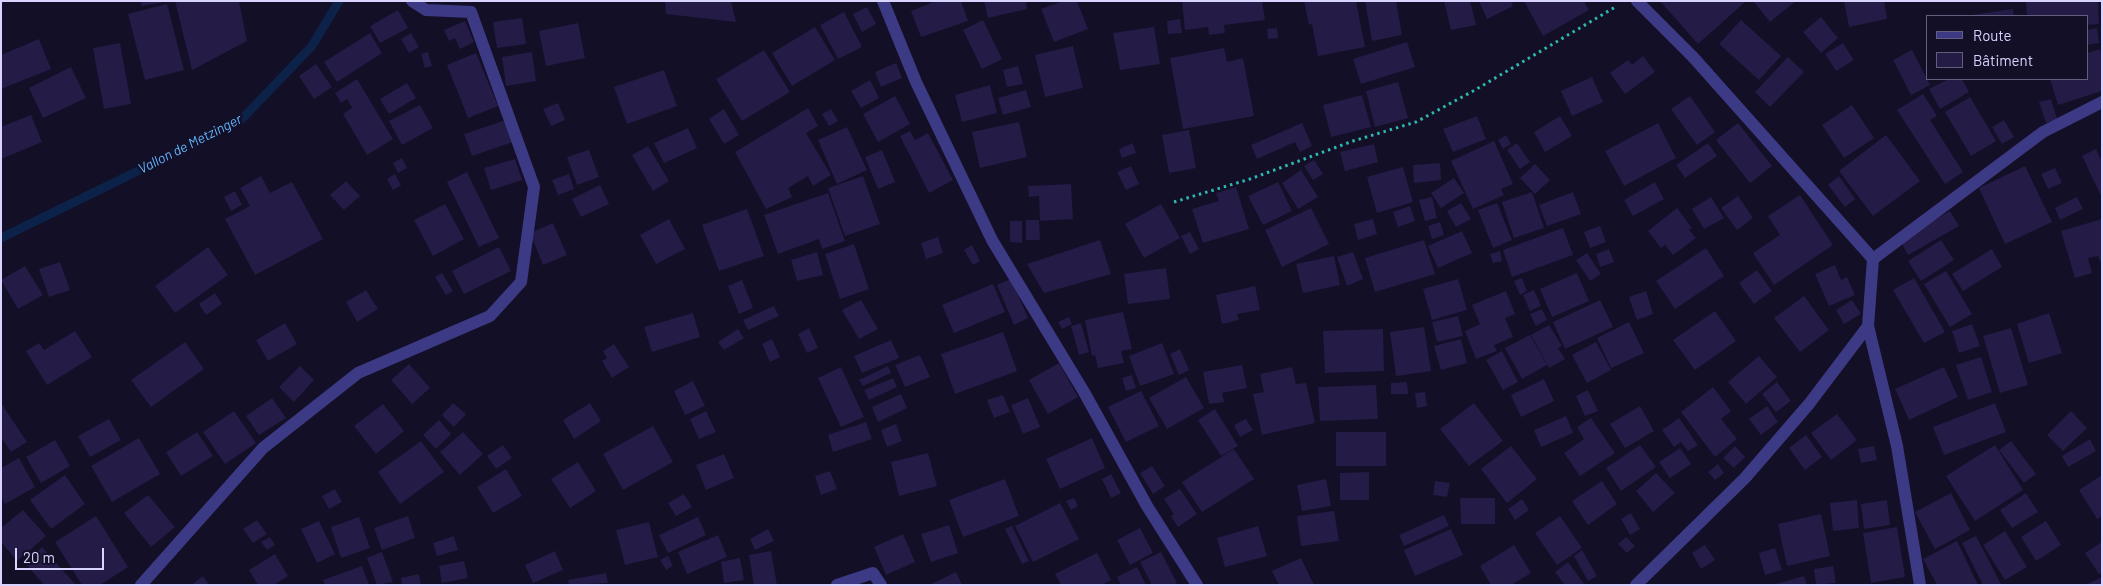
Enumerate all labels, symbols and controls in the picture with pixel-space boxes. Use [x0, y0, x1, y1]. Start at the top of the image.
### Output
legend [1926, 15, 2088, 80]
text: Route [1973, 26, 2012, 44]
text: Bâtiment [1973, 51, 2033, 69]
water label: Vallon de Metzinger [135, 111, 245, 177]
scale bar [18, 538, 106, 570]
text: 20 m [23, 548, 55, 566]

